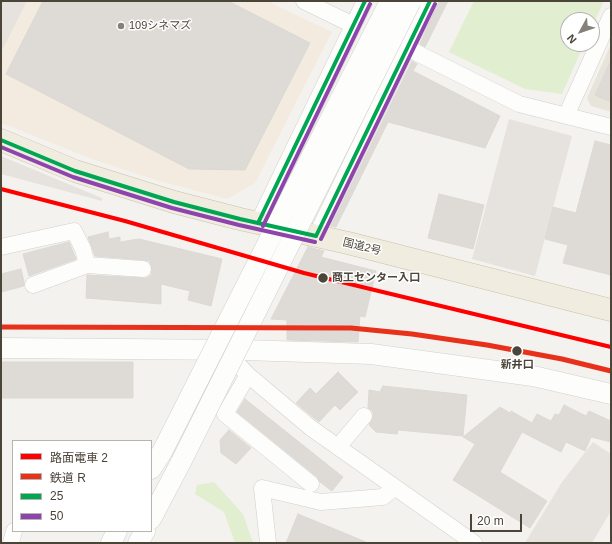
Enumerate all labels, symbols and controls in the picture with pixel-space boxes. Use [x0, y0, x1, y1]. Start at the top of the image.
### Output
north arrow [560, 12, 600, 52]
place label: 109シネマズ [129, 19, 191, 33]
marker: 109シネマズ [116, 21, 126, 31]
text: N [564, 32, 579, 46]
street label: 国道2号 [341, 236, 383, 258]
marker: 商工センター入口 [316, 271, 330, 285]
place label: 商工センター入口 [332, 271, 420, 285]
marker: 新井口 [510, 344, 524, 358]
place label: 新井口 [501, 358, 533, 372]
legend [12, 440, 152, 532]
text: 路面電車 2 [50, 451, 108, 465]
text: 鉄道 R [50, 471, 86, 485]
text: 25 [50, 489, 63, 503]
scale bar [472, 506, 524, 532]
text: 50 [50, 509, 63, 523]
text: 20 m [477, 514, 504, 528]

